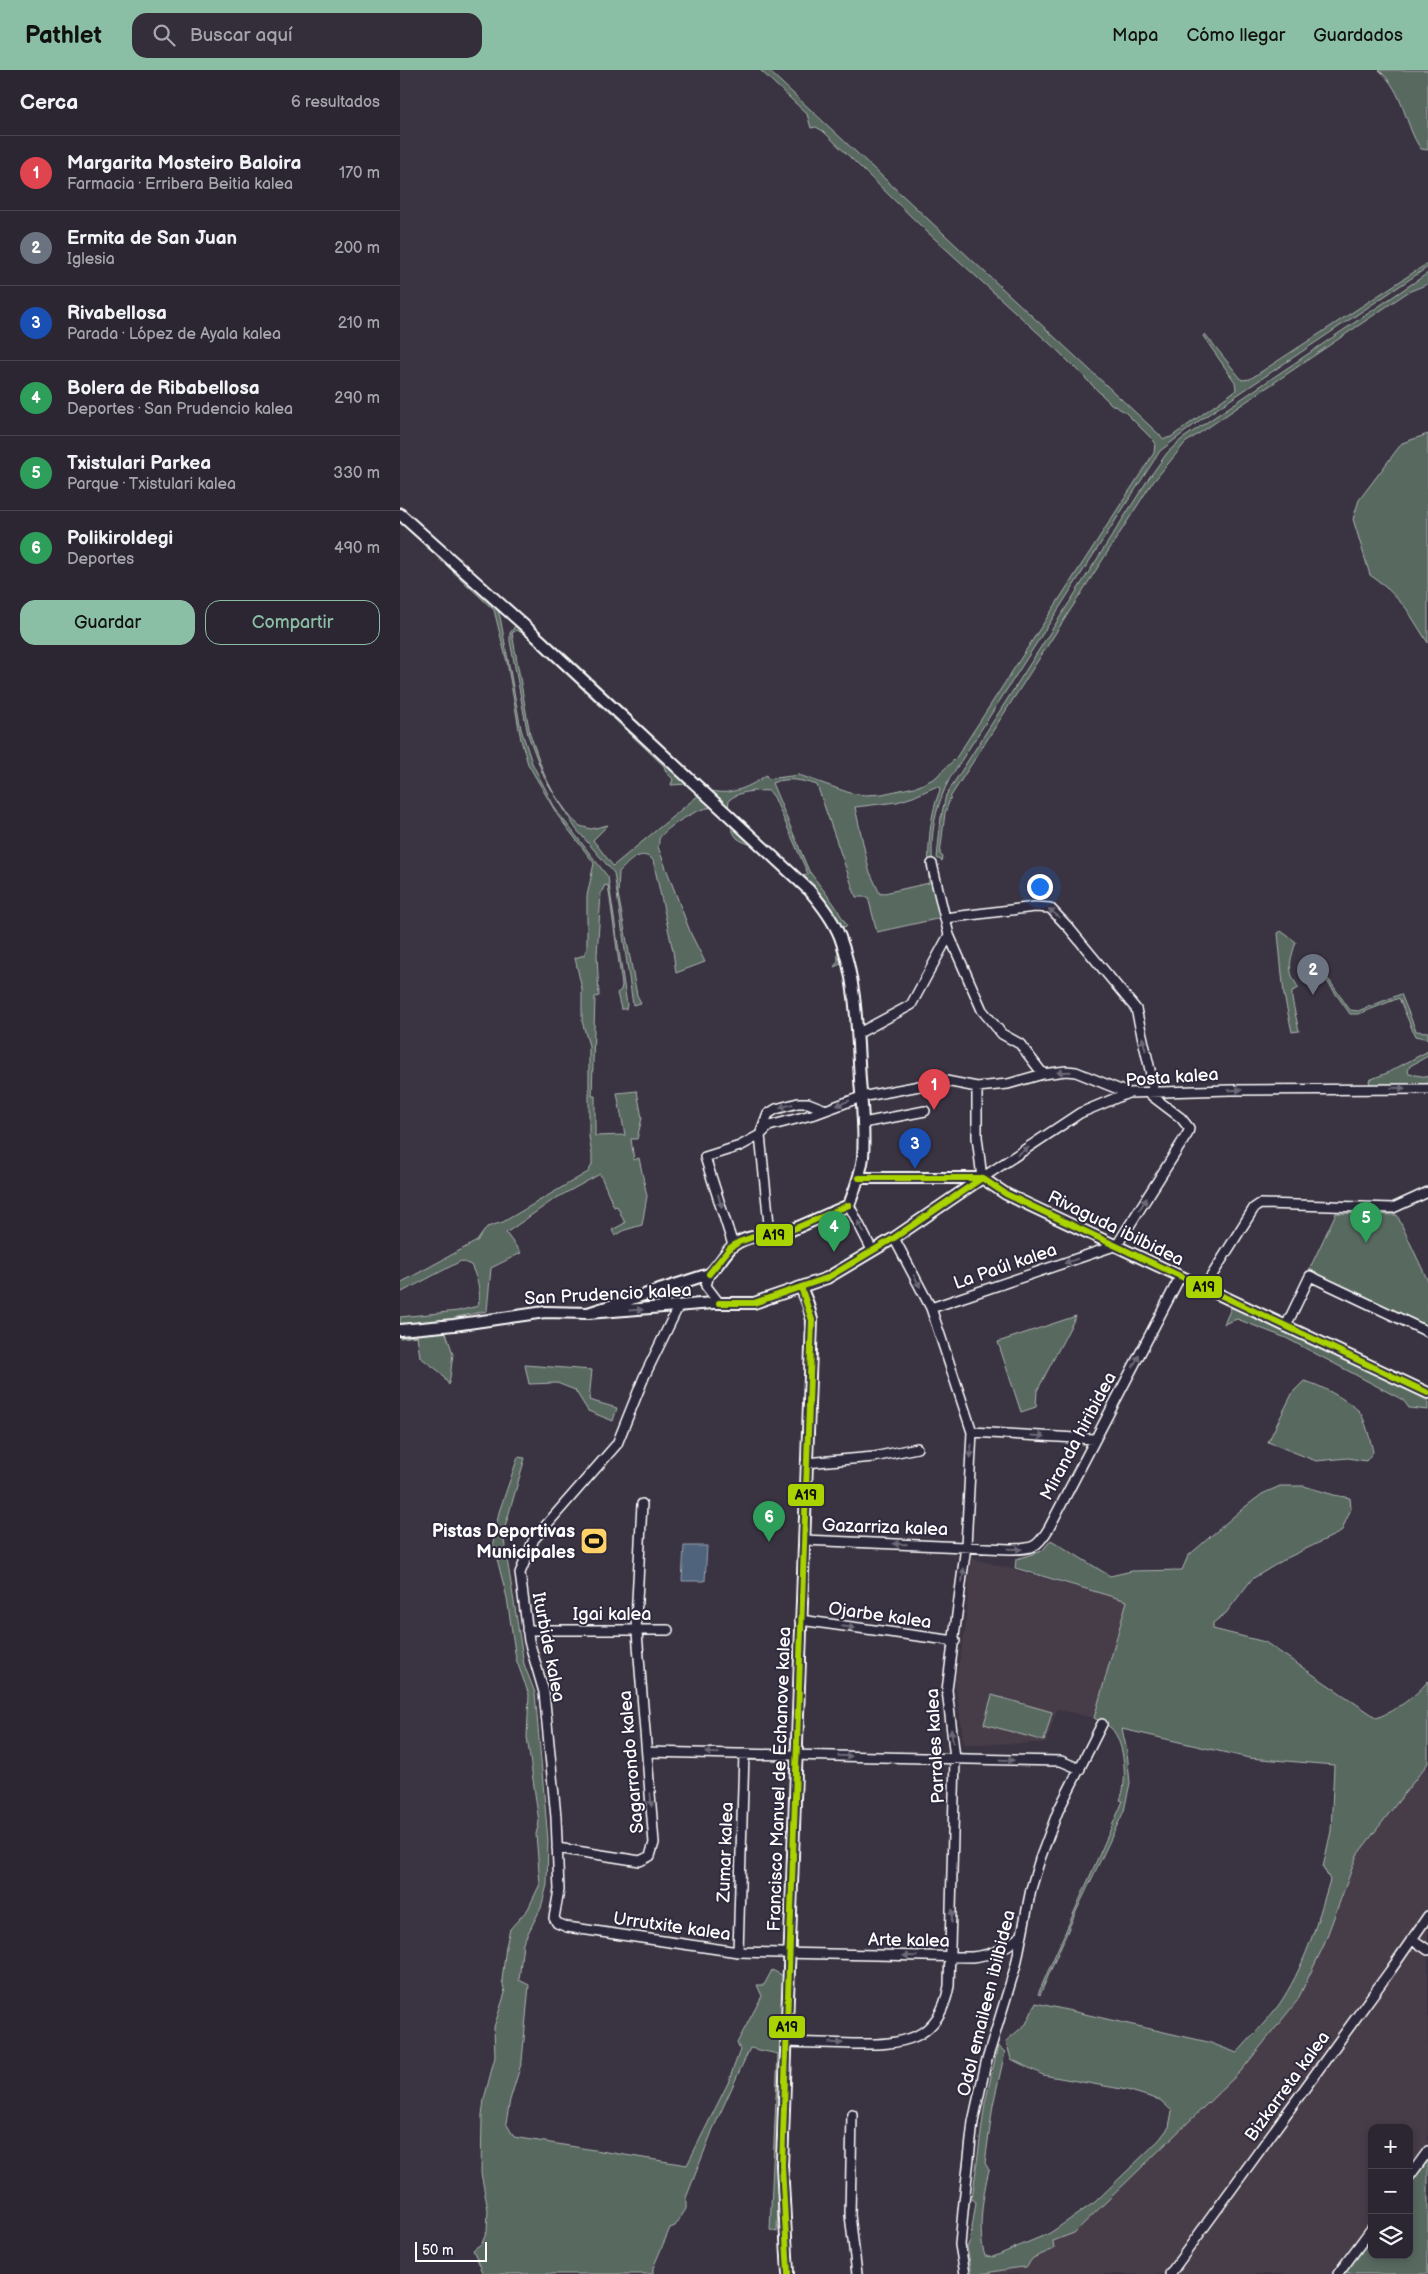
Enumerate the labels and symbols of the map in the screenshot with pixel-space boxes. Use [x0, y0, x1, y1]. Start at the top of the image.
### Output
your location [1027, 874, 1053, 900]
one-way arrow [1047, 908, 1060, 919]
pin: 2 [1297, 954, 1329, 995]
one-way arrow [1140, 1036, 1148, 1052]
street label: Posta kalea [1125, 1064, 1219, 1091]
one-way arrow [1056, 1068, 1072, 1076]
pin: 1 [918, 1069, 950, 1110]
one-way arrow [1390, 1084, 1406, 1092]
one-way arrow [1228, 1086, 1244, 1094]
one-way arrow [836, 1100, 851, 1108]
one-way arrow [778, 1103, 793, 1111]
pin: 3 [899, 1128, 931, 1169]
one-way arrow [1016, 1146, 1029, 1156]
street label: Rivaguda ibilbidea [1044, 1186, 1187, 1271]
one-way arrow [716, 1194, 724, 1209]
one-way arrow [1138, 1197, 1148, 1211]
pin: 5 [1350, 1202, 1382, 1243]
pin: 4 [818, 1211, 850, 1252]
one-way arrow [857, 1220, 865, 1234]
line badge: A19 [755, 1223, 794, 1247]
text: A19 [762, 1227, 785, 1244]
street label: La Paúl kalea [951, 1239, 1060, 1294]
one-way arrow [1063, 1258, 1078, 1265]
one-way arrow [913, 1274, 921, 1288]
line badge: A19 [1185, 1275, 1223, 1299]
text: A19 [1192, 1279, 1215, 1296]
street label: San Prudencio kalea [524, 1280, 692, 1309]
one-way arrow [628, 1305, 644, 1313]
one-way arrow [1132, 1353, 1140, 1368]
street label: Miranda hiribidea [1036, 1369, 1121, 1504]
one-way arrow [1030, 1432, 1046, 1440]
one-way arrow [966, 1443, 974, 1459]
line badge: A19 [787, 1483, 825, 1507]
text: A19 [794, 1487, 817, 1504]
pin: 6 [753, 1501, 785, 1542]
street label: Gazarriza kalea [821, 1515, 948, 1540]
place label: Pistas Deportivas Municipales [432, 1521, 575, 1563]
sports icon: Pistas Deportivas Municipales [579, 1526, 609, 1556]
one-way arrow [892, 1540, 908, 1548]
one-way arrow [1007, 1545, 1023, 1553]
one-way arrow [959, 1566, 967, 1582]
street label: Iturbide kalea [528, 1591, 569, 1704]
street label: Ojarbe kalea [827, 1598, 933, 1633]
street label: Igai kalea [573, 1604, 651, 1625]
one-way arrow [841, 1623, 857, 1631]
street label: Francisco Manuel de Echanove kalea [764, 1626, 795, 1932]
street label: Parrales kalea [922, 1688, 949, 1804]
street label: Sagarrondo kalea [615, 1690, 648, 1834]
one-way arrow [948, 1727, 956, 1743]
one-way arrow [704, 1749, 720, 1757]
one-way arrow [837, 1752, 853, 1760]
one-way arrow [1000, 1756, 1016, 1764]
one-way arrow [647, 1793, 655, 1809]
street label: Zumar kalea [713, 1801, 738, 1904]
one-way arrow [948, 1907, 956, 1923]
street label: Urrutxite kalea [612, 1908, 732, 1945]
street label: Odol emaileen ibilbidea [953, 1908, 1020, 2098]
street label: Arte kalea [868, 1929, 950, 1952]
one-way arrow [901, 1952, 917, 1960]
line badge: A19 [768, 2015, 806, 2039]
text: A19 [775, 2019, 798, 2036]
street label: Bizkarreta kalea [1241, 2027, 1334, 2145]
one-way arrow [828, 2040, 844, 2048]
scale bar [415, 2239, 488, 2262]

